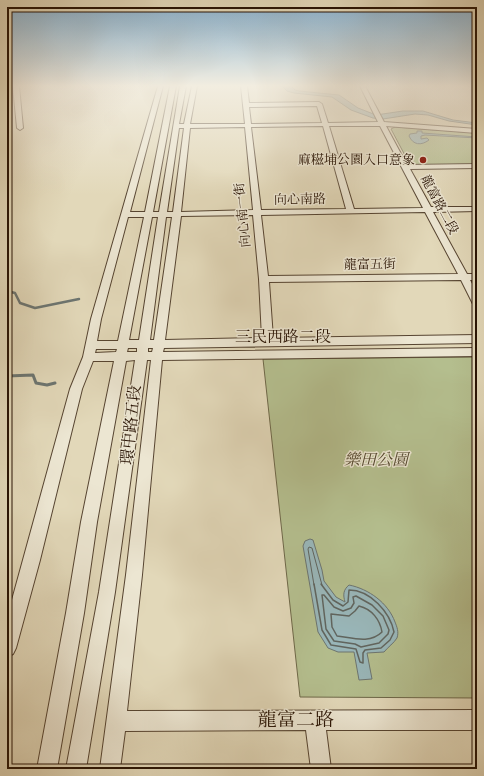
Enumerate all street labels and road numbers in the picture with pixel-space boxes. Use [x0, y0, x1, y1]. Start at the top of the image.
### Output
street label: 龍富路二段 [416, 172, 462, 238]
street label: 向心南一街 [231, 182, 255, 248]
street label: 向心南路 [274, 191, 326, 209]
street label: 龍富五街 [344, 256, 396, 274]
street label: 三民西路二段 [235, 328, 331, 348]
street label: 環中路五段 [118, 384, 146, 466]
street label: 龍富二路 [258, 709, 334, 733]

